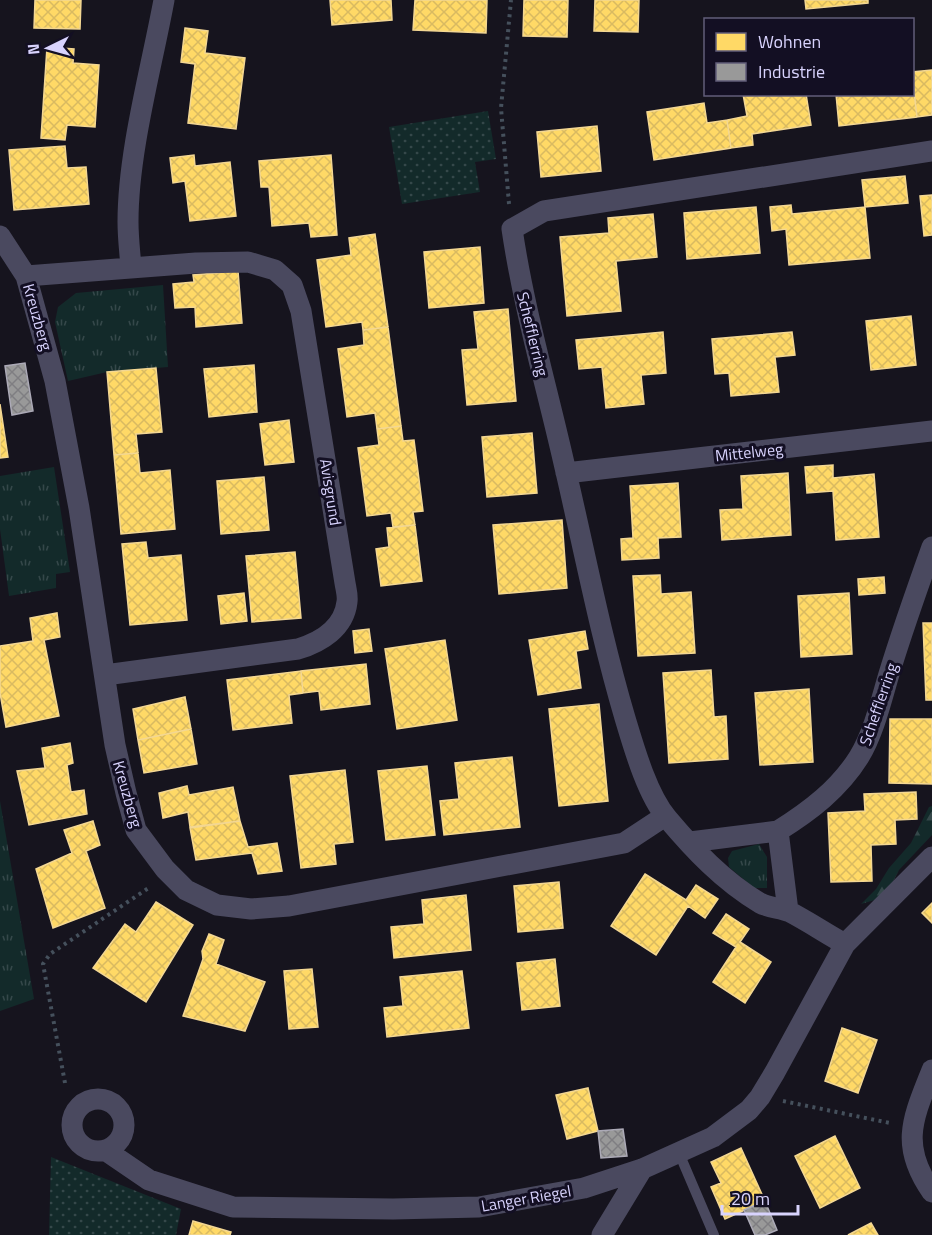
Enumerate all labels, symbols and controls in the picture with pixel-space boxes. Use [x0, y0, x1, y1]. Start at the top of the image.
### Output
north arrow [18, 18, 78, 78]
legend [704, 18, 914, 96]
text: Wohnen [758, 28, 821, 55]
text: N [21, 43, 45, 56]
text: Industrie [758, 58, 825, 85]
street label: Kreuzberg [17, 281, 59, 353]
street label: Schefflerring [511, 289, 555, 379]
street label: Mittelweg [714, 436, 784, 468]
street label: Avisgrund [314, 457, 348, 527]
street label: Schefflerring [853, 659, 903, 749]
street label: Kreuzberg [107, 758, 149, 830]
street label: Langer Riegel [479, 1178, 573, 1218]
scale bar [722, 1178, 798, 1216]
text: 20 m [731, 1185, 770, 1212]

